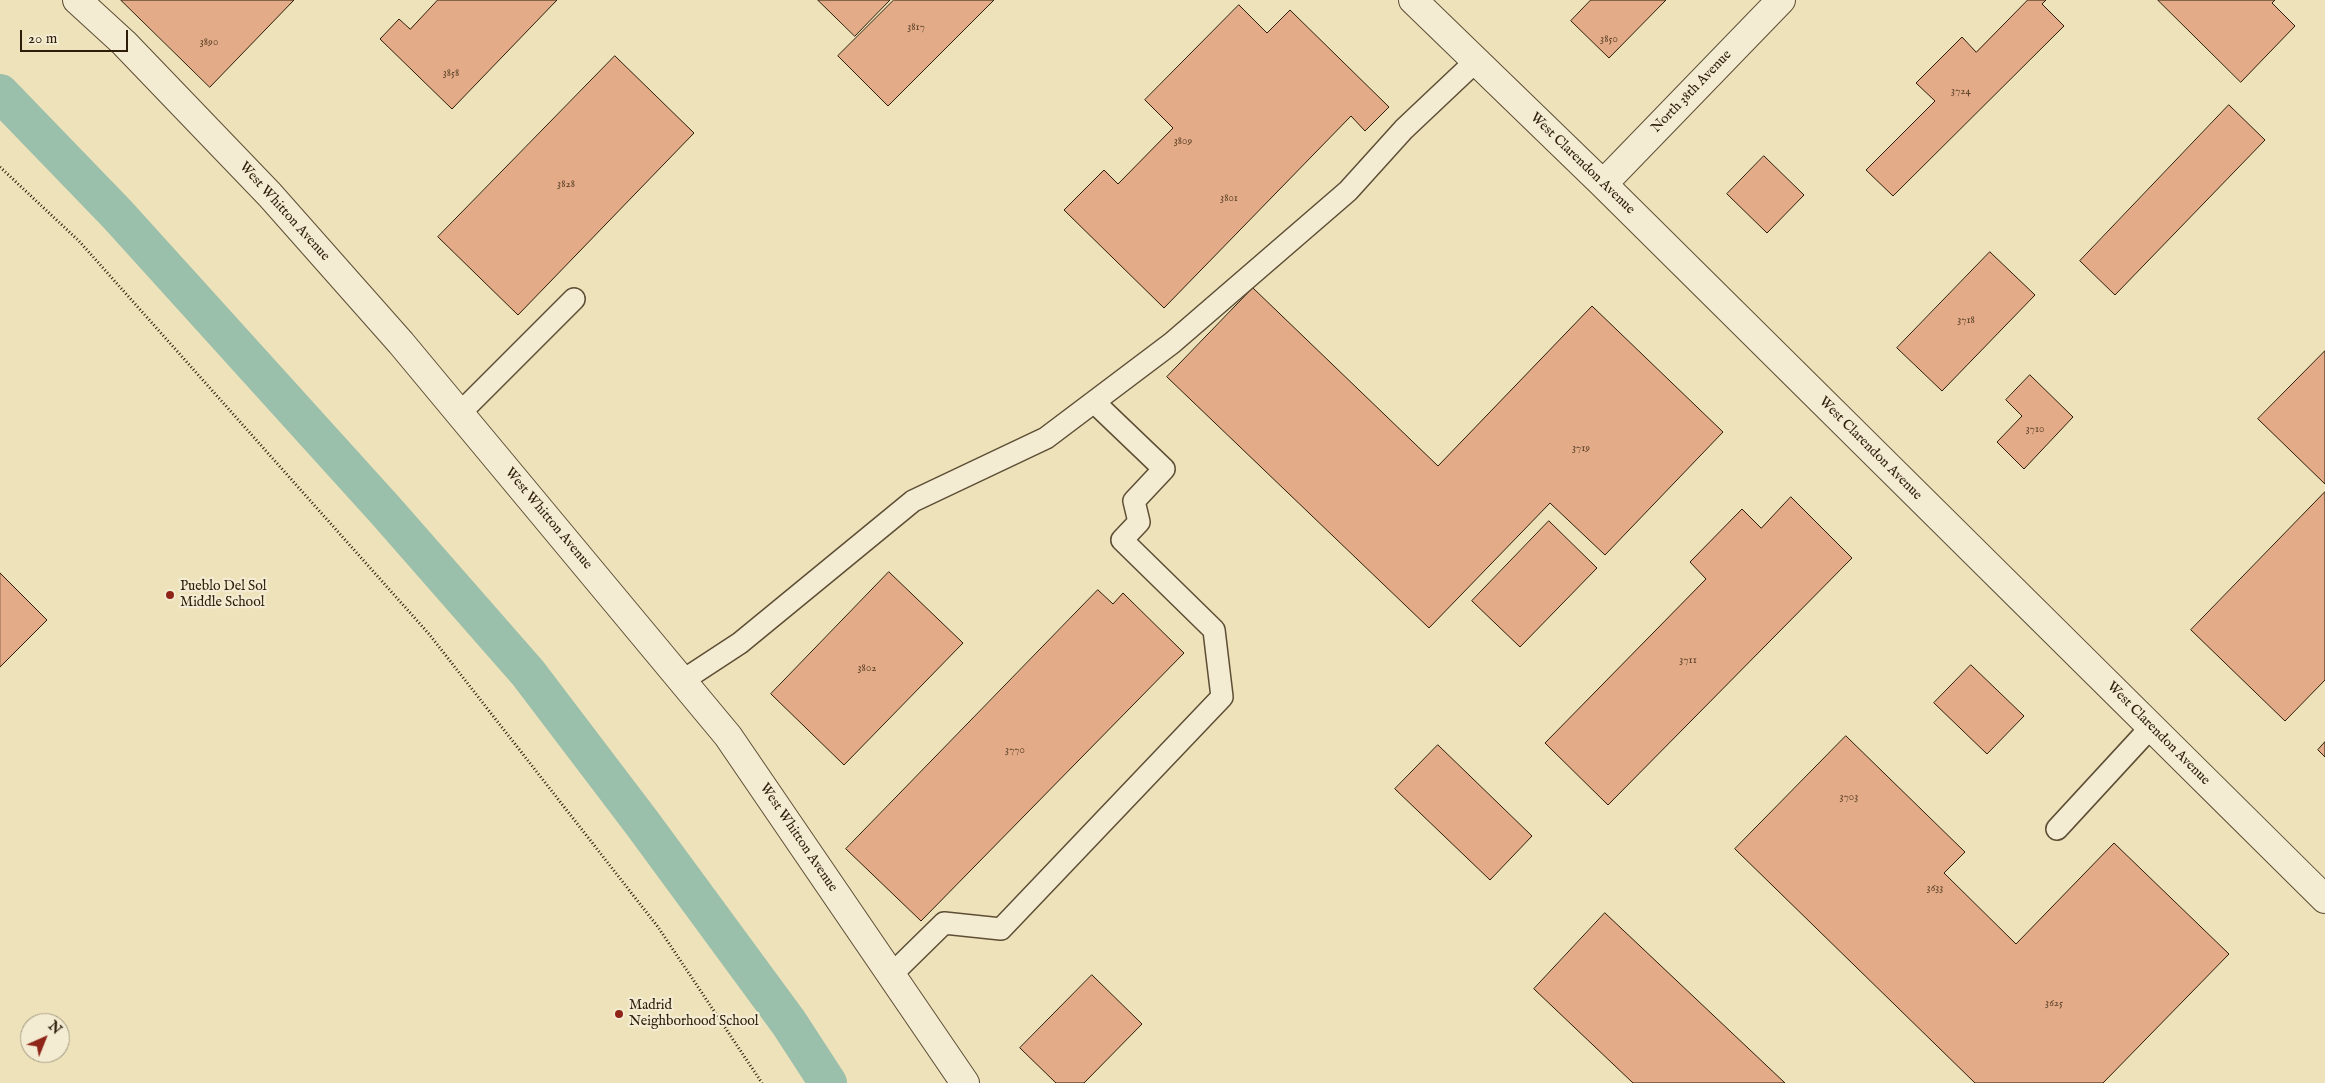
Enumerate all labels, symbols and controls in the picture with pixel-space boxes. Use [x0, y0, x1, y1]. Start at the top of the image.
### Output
scale bar [22, 20, 130, 52]
house number: 3817 [907, 21, 925, 35]
text: 20 m [28, 29, 57, 48]
house number: 3850 [1600, 33, 1618, 47]
house number: 3890 [200, 36, 218, 50]
street label: North 38th Avenue [1648, 47, 1736, 137]
house number: 3858 [443, 67, 459, 81]
house number: 3724 [1951, 85, 1971, 99]
street label: West Clarendon Avenue [1526, 110, 1638, 218]
house number: 3809 [1174, 135, 1192, 149]
street label: West Whitton Avenue [235, 159, 333, 265]
house number: 3828 [557, 178, 575, 192]
house number: 3801 [1220, 192, 1238, 206]
house number: 3718 [1957, 314, 1975, 328]
street label: West Clarendon Avenue [1815, 394, 1925, 504]
house number: 3710 [2026, 423, 2044, 437]
house number: 3719 [1572, 442, 1590, 456]
street label: West Whitton Avenue [501, 465, 595, 573]
place label: Pueblo Del Sol Middle School [180, 579, 267, 612]
marker: Pueblo Del Sol Middle School [164, 589, 176, 601]
house number: 3711 [1679, 654, 1697, 668]
house number: 3802 [858, 662, 876, 676]
street label: West Clarendon Avenue [2103, 679, 2213, 789]
house number: 3770 [1005, 744, 1025, 758]
street label: West Whitton Avenue [755, 781, 841, 895]
house number: 3703 [1840, 791, 1858, 805]
house number: 3633 [1927, 882, 1943, 896]
house number: 3625 [2045, 997, 2063, 1011]
place label: Madrid Neighborhood School [629, 998, 759, 1030]
marker: Madrid Neighborhood School [613, 1008, 625, 1020]
north arrow [20, 1013, 70, 1063]
text: N [44, 1017, 65, 1039]

